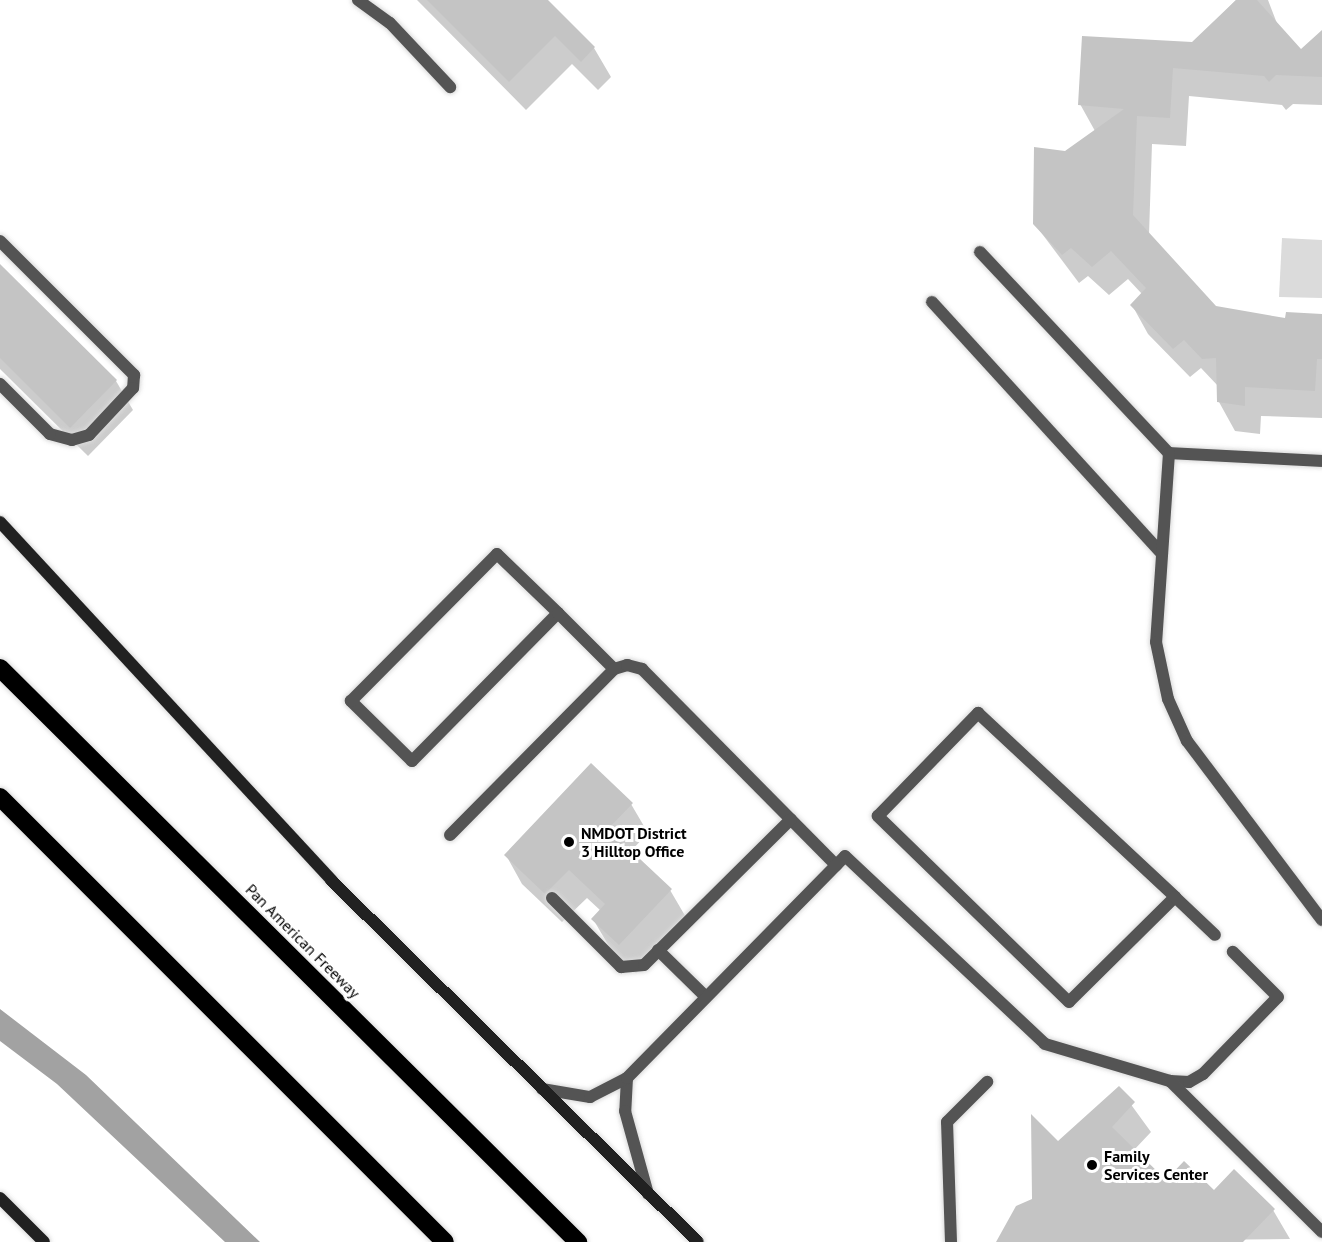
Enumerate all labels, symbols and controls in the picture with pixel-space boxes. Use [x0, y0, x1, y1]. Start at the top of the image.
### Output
place label: NMDOT District 3 Hilltop Office [581, 823, 687, 861]
marker: NMDOT District 3 Hilltop Office [562, 835, 576, 849]
street label: Pan American Freeway [242, 880, 364, 1002]
place label: Family Services Center [1104, 1146, 1208, 1184]
marker: Family Services Center [1085, 1158, 1099, 1172]

